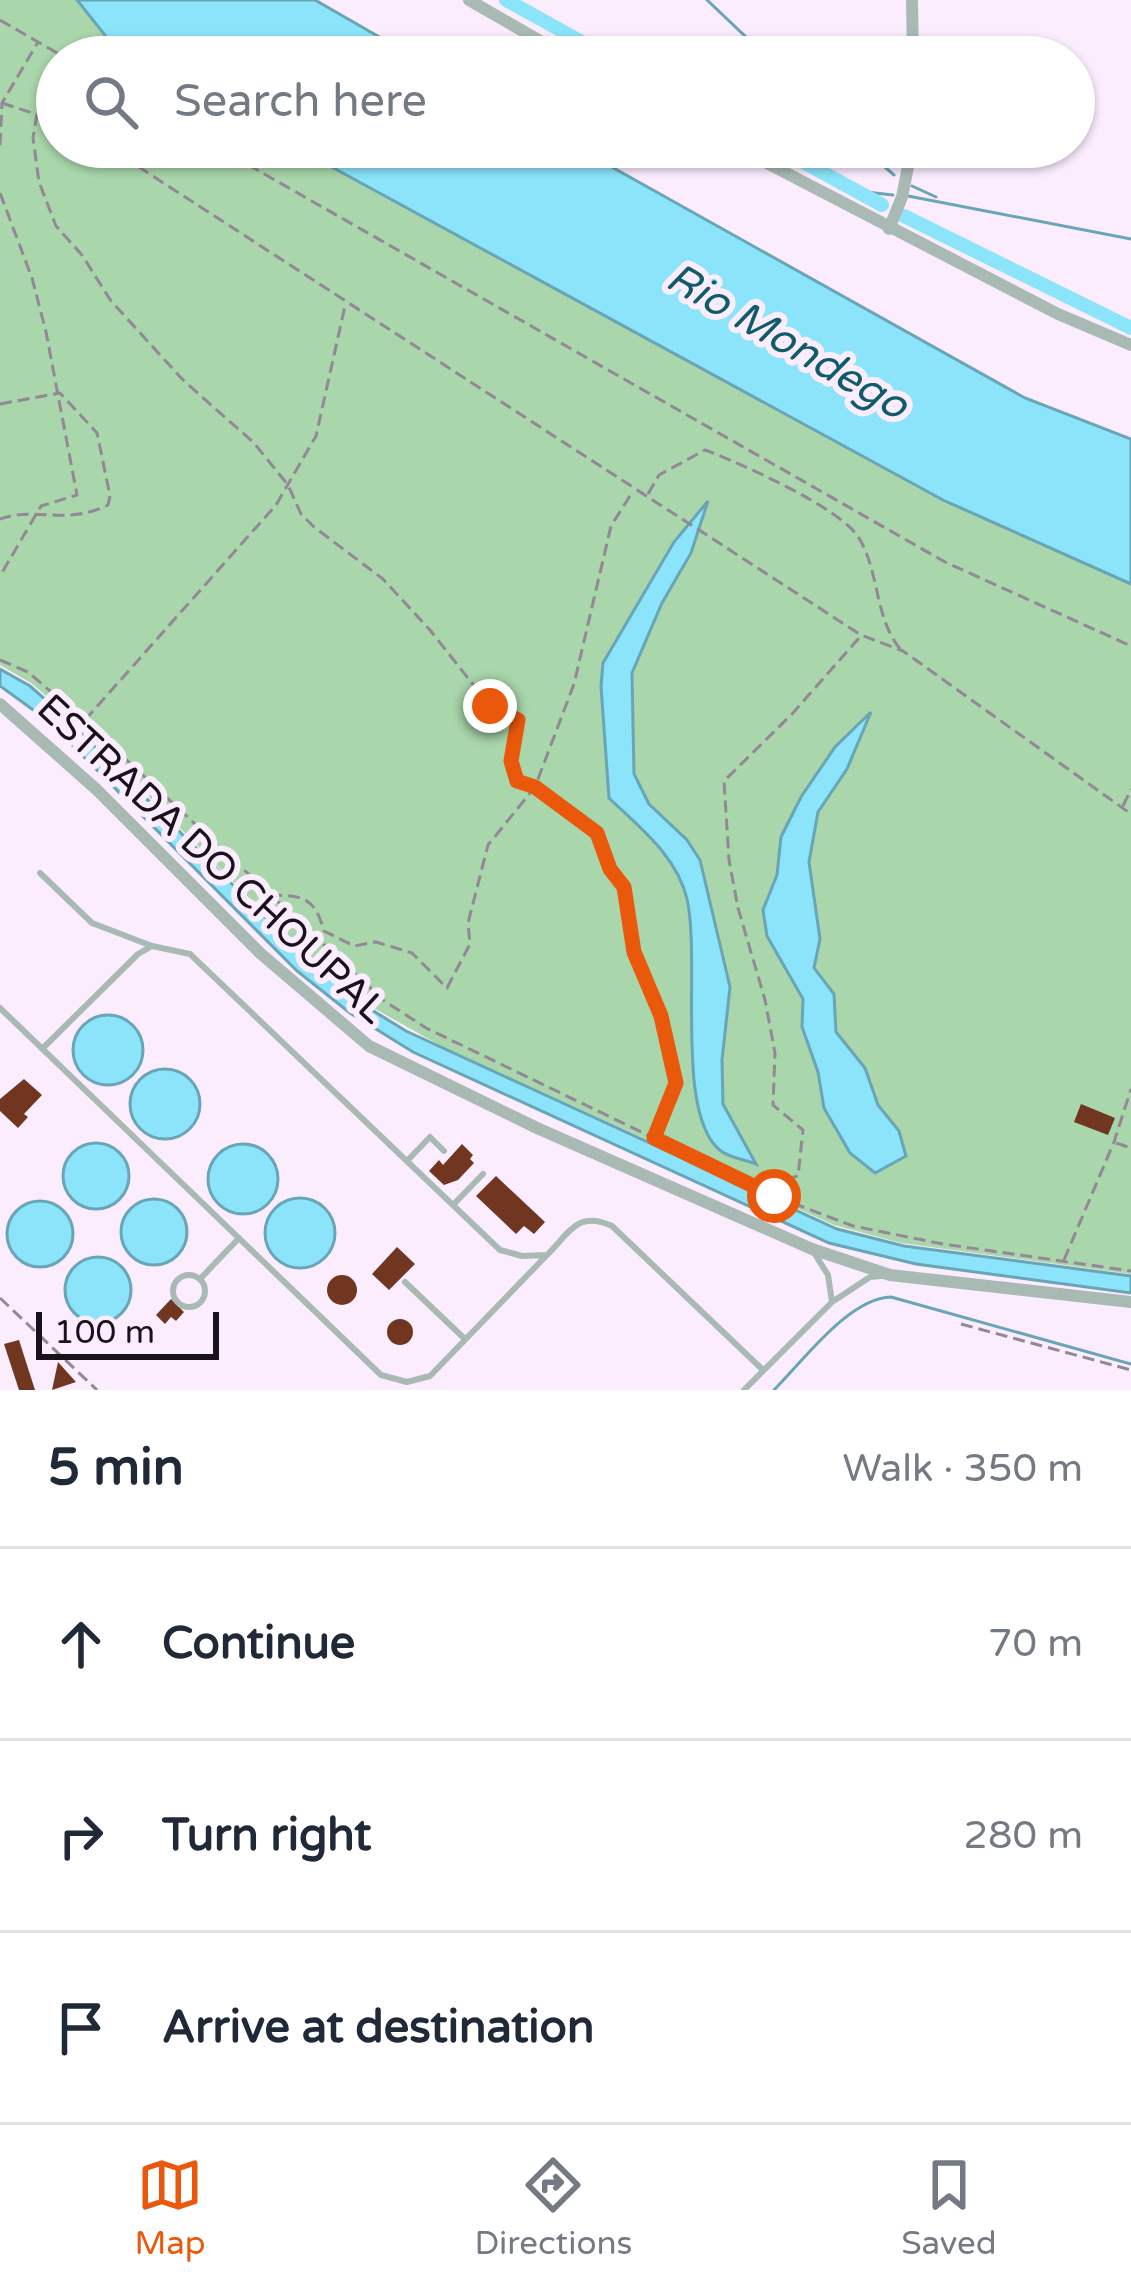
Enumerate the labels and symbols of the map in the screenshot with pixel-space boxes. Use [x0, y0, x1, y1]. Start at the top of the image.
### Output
water label: Rio Mondego [657, 252, 919, 432]
route end [463, 679, 517, 733]
street label: ESTRADA DO CHOUPAL [27, 685, 397, 1033]
route start [747, 1169, 801, 1223]
scale bar [36, 1306, 219, 1359]

